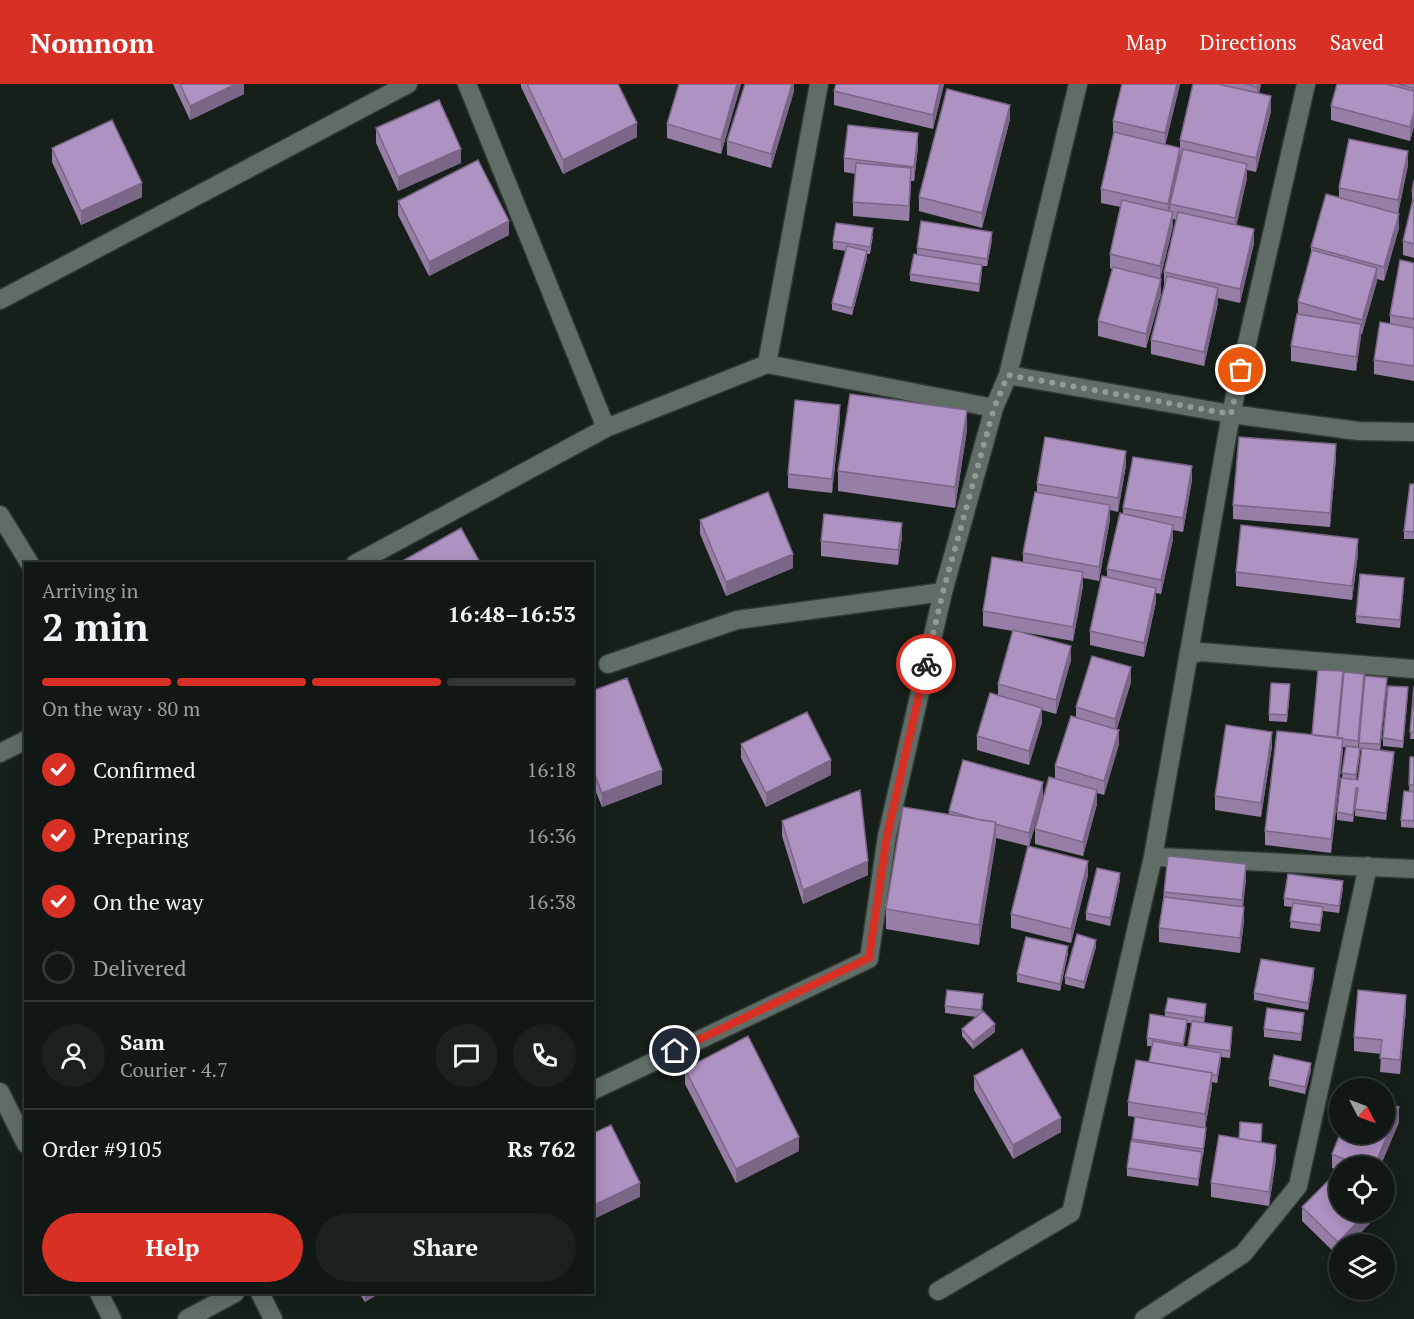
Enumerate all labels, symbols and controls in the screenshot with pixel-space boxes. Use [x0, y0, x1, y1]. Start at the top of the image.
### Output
text: Nomnom [30, 24, 154, 61]
text: Map [1126, 28, 1167, 56]
text: Directions [1200, 28, 1297, 56]
text: Saved [1330, 28, 1384, 56]
pin [1215, 344, 1266, 395]
icon: bag [1224, 353, 1257, 386]
text: Arriving in [42, 577, 138, 604]
text: 16:48–16:53 [448, 599, 576, 628]
text: 2 min [42, 600, 149, 652]
courier [896, 634, 956, 694]
icon: bike [910, 648, 943, 681]
text: On the way · 80 m [42, 695, 200, 722]
icon: check [42, 753, 75, 786]
text: Confirmed [93, 755, 196, 784]
text: 16:18 [527, 756, 576, 783]
icon: check [42, 819, 75, 852]
text: Preparing [93, 821, 189, 850]
text: 16:36 [527, 822, 576, 849]
icon: check [42, 885, 75, 918]
text: On the way [93, 887, 203, 916]
text: 16:38 [527, 888, 576, 915]
text: Delivered [93, 953, 186, 982]
button: person [42, 1024, 105, 1087]
button: chat [435, 1024, 498, 1087]
button: phone [513, 1024, 576, 1087]
pin [649, 1025, 700, 1076]
text: Sam [120, 1027, 165, 1056]
icon: home [658, 1034, 691, 1067]
text: Courier · 4.7 [120, 1056, 228, 1083]
north arrow [1329, 1078, 1395, 1144]
map controls [1329, 1078, 1395, 1300]
text: Order #9105 [42, 1134, 162, 1163]
text: Rs 762 [507, 1134, 576, 1163]
button: locate [1329, 1156, 1395, 1222]
button: Help [42, 1213, 303, 1282]
button: Share [315, 1213, 576, 1282]
button: layers [1329, 1234, 1395, 1300]

